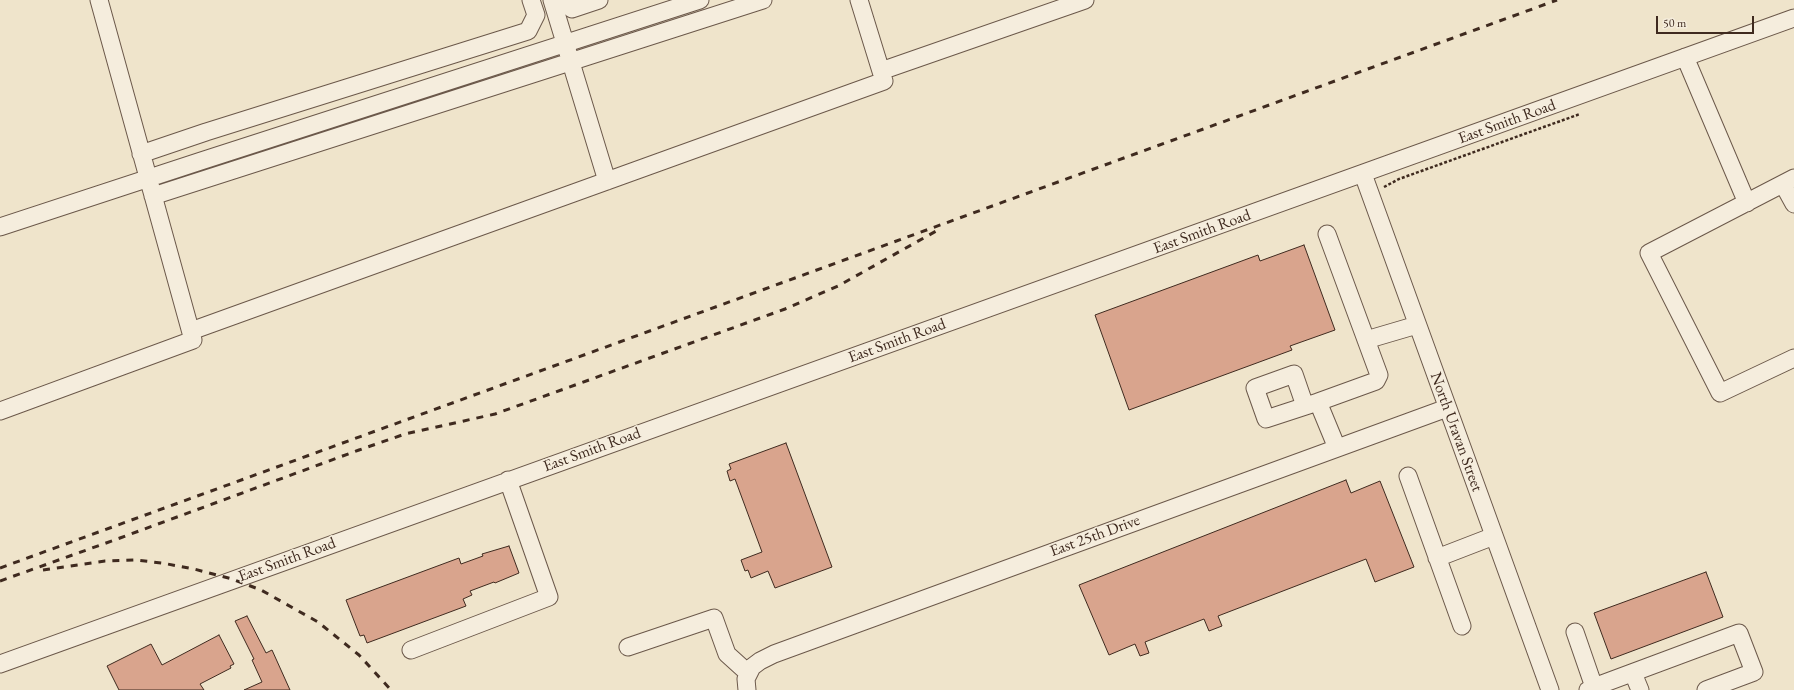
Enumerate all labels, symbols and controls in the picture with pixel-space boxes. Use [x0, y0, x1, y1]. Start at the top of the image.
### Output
scale bar [1658, 8, 1756, 34]
text: 50 m [1663, 15, 1686, 31]
street label: East Smith Road [1456, 96, 1558, 148]
street label: East Smith Road [1151, 206, 1253, 258]
street label: East Smith Road [846, 315, 948, 367]
street label: North Uravan Street [1426, 370, 1486, 494]
street label: East Smith Road [541, 424, 643, 476]
street label: East 25th Drive [1047, 511, 1143, 561]
street label: East Smith Road [236, 534, 338, 586]

